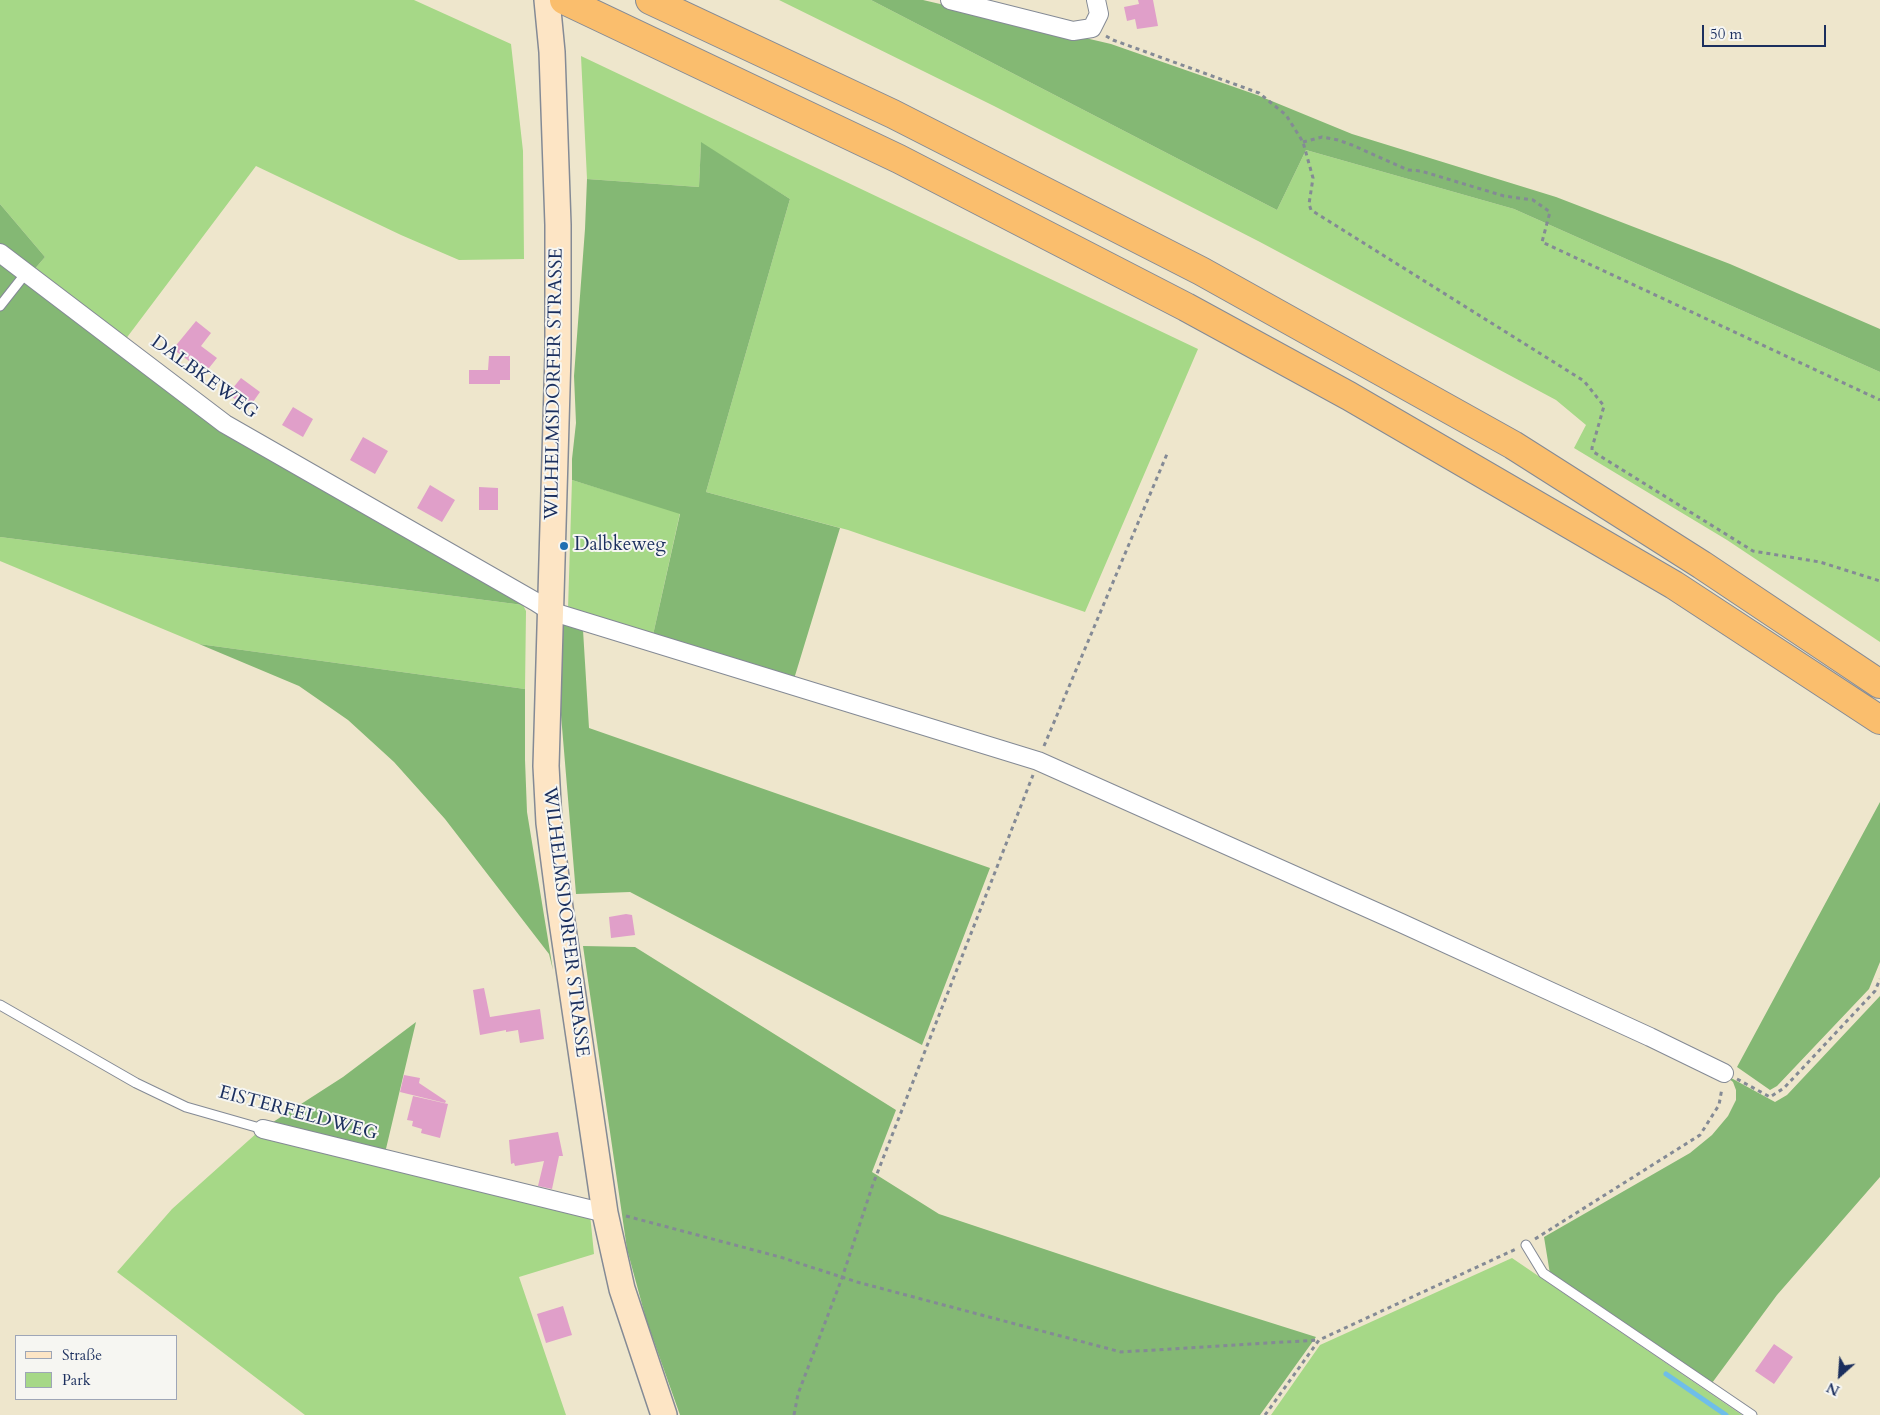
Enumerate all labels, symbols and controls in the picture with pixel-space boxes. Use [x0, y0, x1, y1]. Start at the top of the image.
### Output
scale bar [1705, 15, 1829, 47]
text: 50 m [1710, 24, 1742, 44]
street label: WILHELMSDORFER STRASSE [541, 248, 569, 520]
street label: DALBKEWEG [146, 331, 262, 425]
place label: Dalbkeweg [574, 535, 666, 557]
marker: Dalbkeweg [558, 540, 570, 552]
street label: WILHELMSDORFER STRASSE [537, 786, 593, 1058]
street label: EISTERFELDWEG [216, 1082, 380, 1146]
legend [15, 1335, 178, 1400]
text: Straße [62, 1345, 102, 1365]
north arrow [1815, 1350, 1865, 1400]
text: Park [62, 1370, 91, 1390]
text: N [1824, 1378, 1843, 1400]

